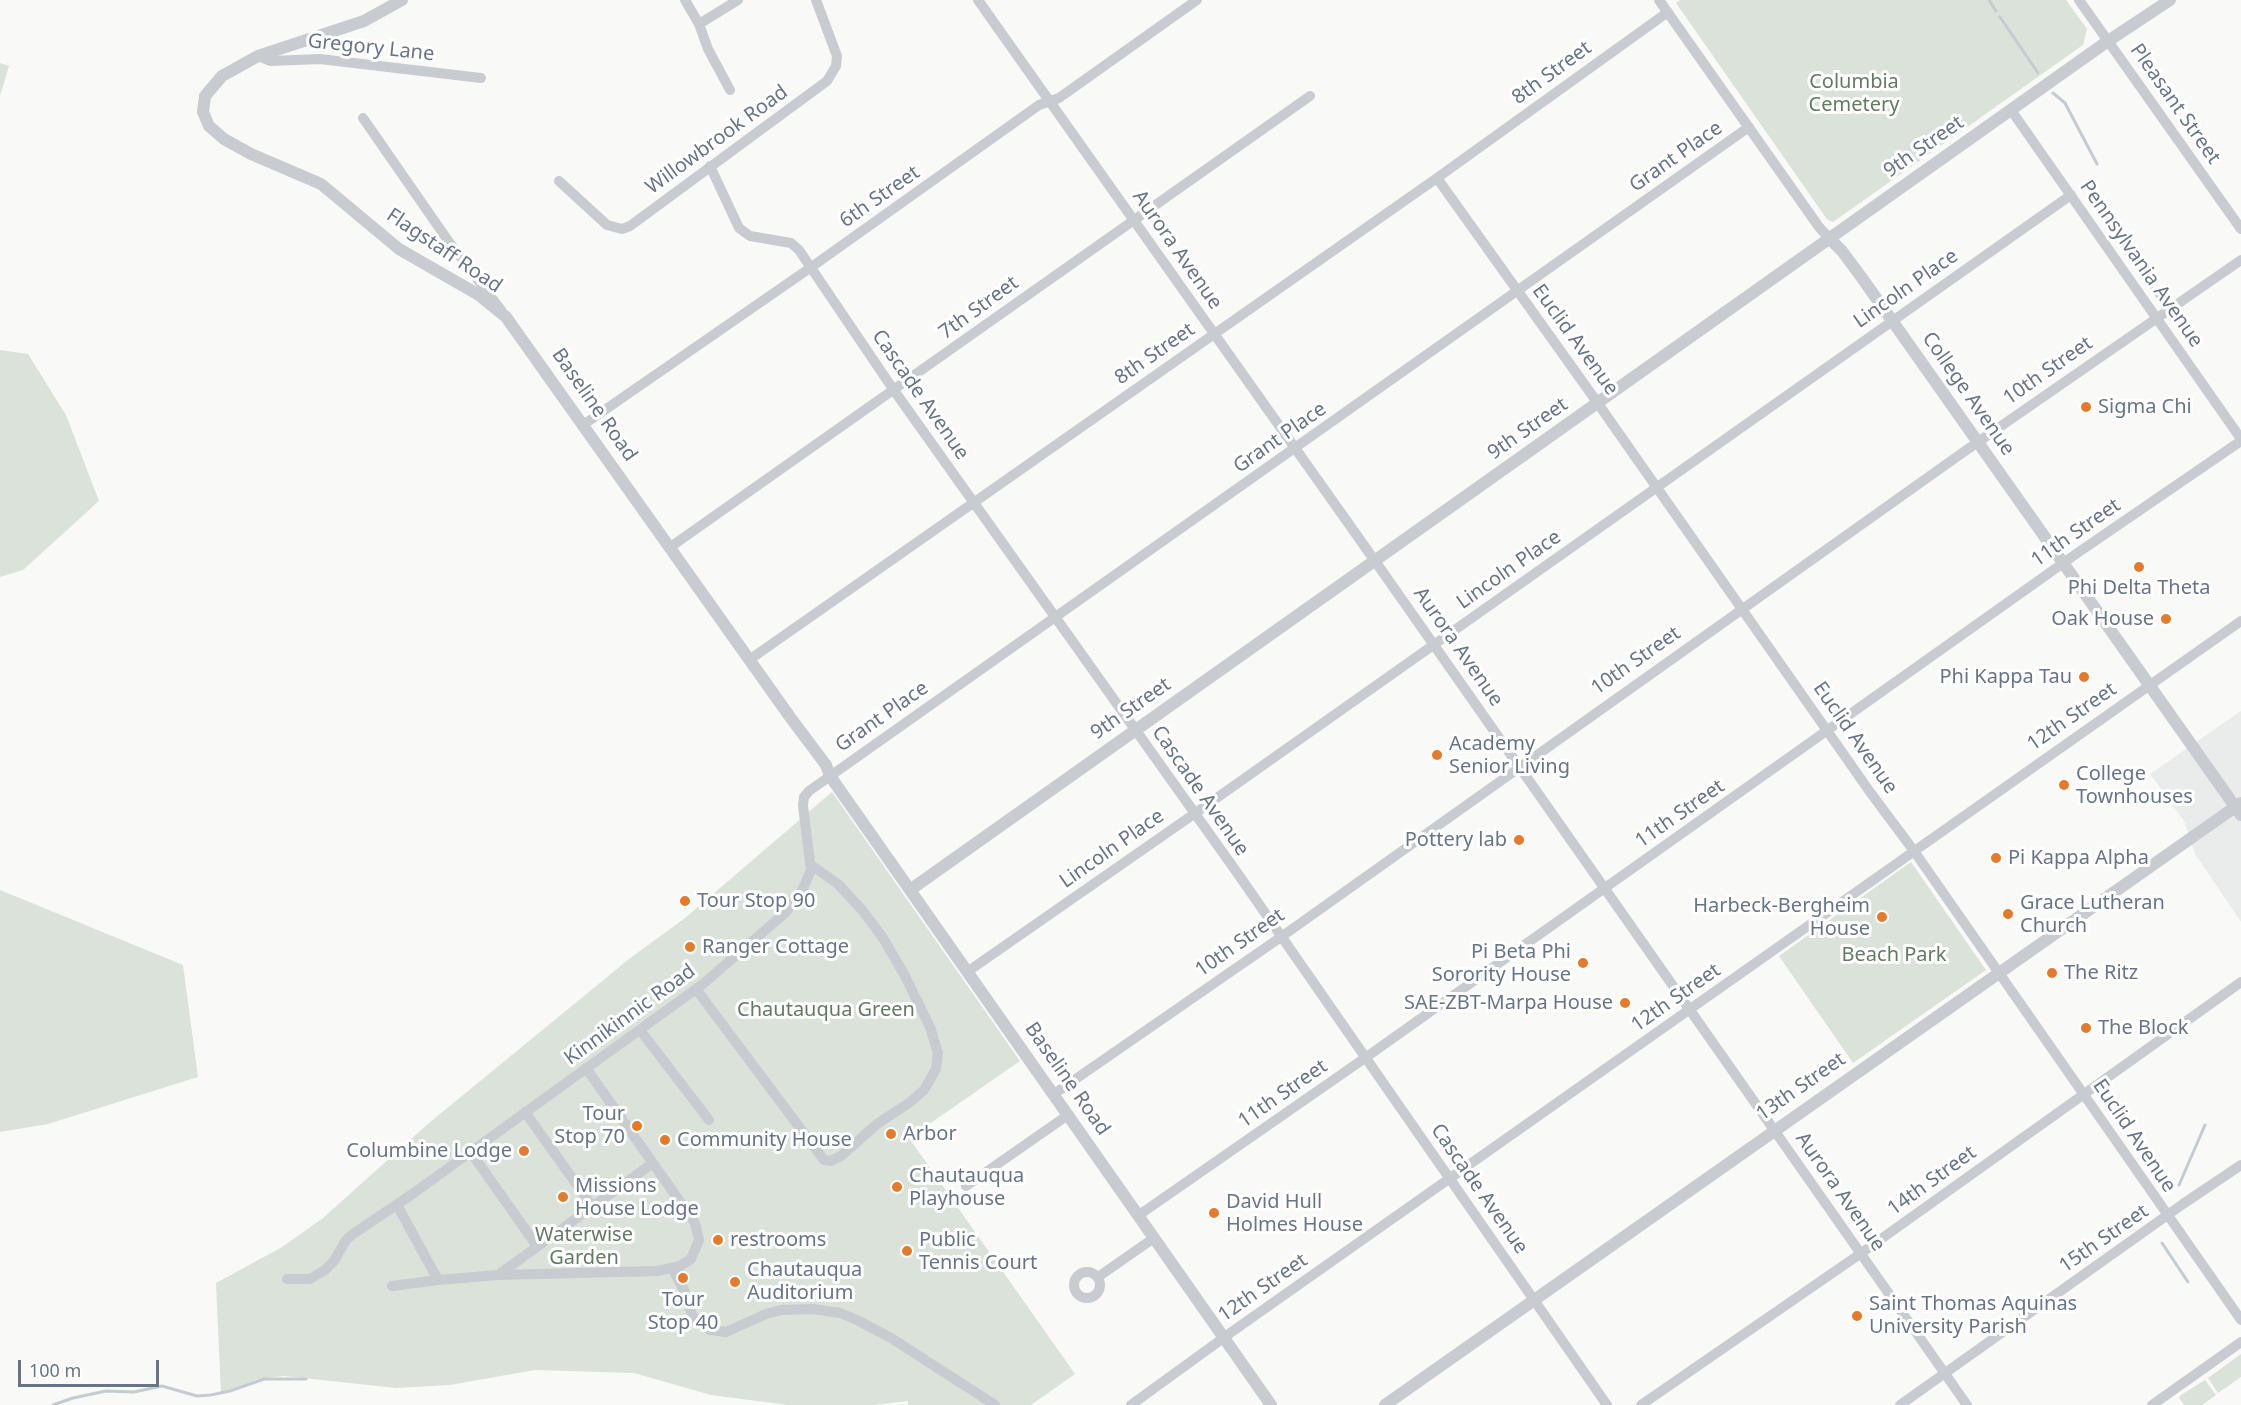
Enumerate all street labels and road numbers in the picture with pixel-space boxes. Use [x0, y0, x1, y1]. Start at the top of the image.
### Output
street label: Gregory Lane [307, 29, 435, 67]
street label: 8th Street [1508, 36, 1596, 110]
street label: Pleasant Street [2125, 39, 2225, 169]
street label: Willowbrook Road [641, 80, 793, 200]
street label: 9th Street [1879, 111, 1969, 183]
street label: Grant Place [1625, 116, 1727, 198]
street label: 6th Street [835, 161, 925, 233]
street label: Pennsylvania Avenue [2074, 176, 2208, 352]
street label: Aurora Avenue [1127, 186, 1227, 314]
street label: Flagstaff Road [382, 204, 506, 298]
street label: Lincoln Place [1849, 244, 1963, 334]
street label: 7th Street [935, 271, 1023, 345]
street label: Euclid Avenue [1527, 280, 1623, 400]
street label: 8th Street [1110, 318, 1200, 390]
street label: Cascade Avenue [866, 325, 974, 465]
street label: College Avenue [1916, 328, 2020, 460]
street label: 10th Street [1999, 331, 2097, 411]
street label: Baseline Road [546, 344, 642, 466]
street label: 9th Street [1483, 393, 1573, 465]
street label: Grant Place [1229, 397, 1331, 479]
street label: 11th Street [2027, 493, 2125, 573]
street label: Lincoln Place [1452, 525, 1566, 615]
street label: Aurora Avenue [1408, 583, 1508, 711]
street label: 10th Street [1587, 621, 1685, 701]
street label: 9th Street [1086, 673, 1176, 745]
street label: Grant Place [831, 676, 933, 758]
street label: Euclid Avenue [1808, 677, 1902, 799]
street label: 12th Street [2023, 677, 2121, 757]
street label: Cascade Avenue [1146, 721, 1254, 861]
street label: 11th Street [1631, 774, 1729, 854]
street label: Lincoln Place [1055, 804, 1169, 894]
street label: 10th Street [1191, 903, 1289, 983]
street label: 12th Street [1627, 958, 1725, 1038]
street label: Kinnikinnic Road [560, 959, 700, 1071]
street label: Baseline Road [1019, 1018, 1115, 1140]
street label: 13th Street [1752, 1047, 1850, 1127]
street label: 11th Street [1234, 1054, 1332, 1134]
street label: Euclid Avenue [2087, 1075, 2181, 1197]
street label: Cascade Avenue [1425, 1119, 1533, 1259]
street label: Aurora Avenue [1790, 1128, 1890, 1256]
street label: 14th Street [1883, 1141, 1981, 1221]
street label: 15th Street [2055, 1199, 2153, 1279]
street label: 12th Street [1214, 1248, 1312, 1328]

